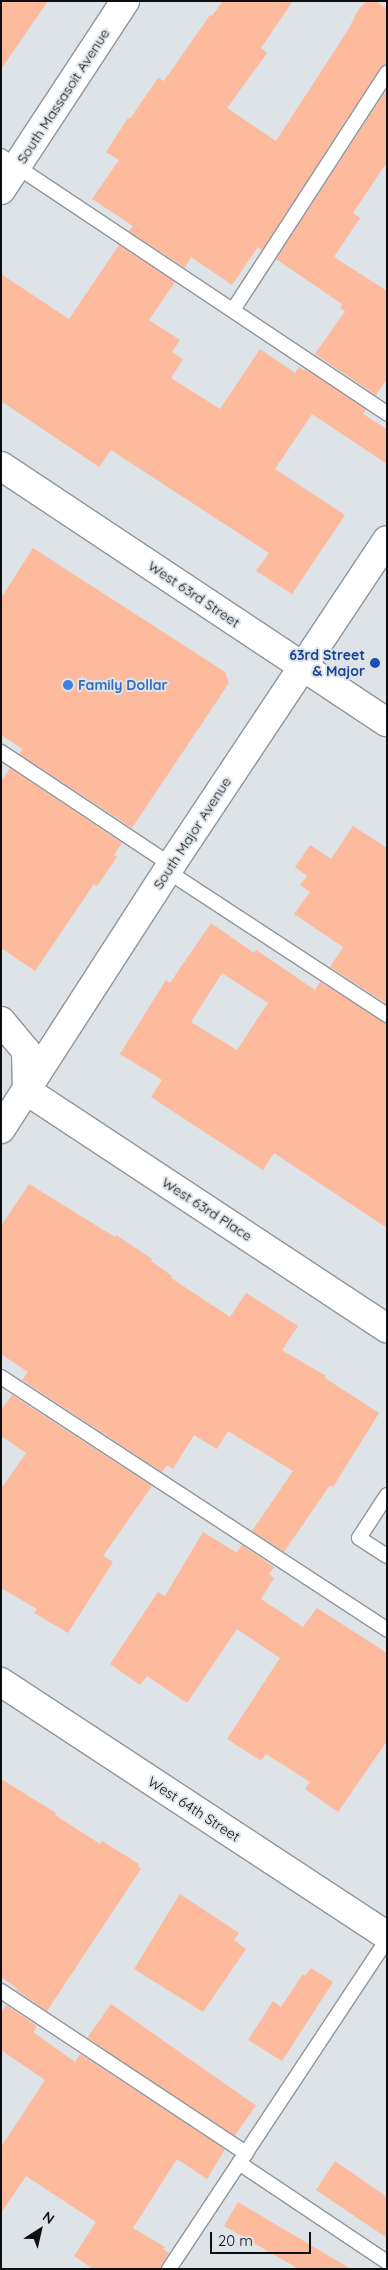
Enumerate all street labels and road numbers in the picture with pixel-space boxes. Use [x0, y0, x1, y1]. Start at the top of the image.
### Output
street label: South Massasoit Avenue [13, 26, 113, 166]
street label: West 63rd Street [145, 557, 243, 631]
street label: South Major Avenue [149, 774, 235, 892]
street label: West 63rd Place [159, 1174, 255, 1244]
street label: West 64th Street [145, 1773, 243, 1845]

